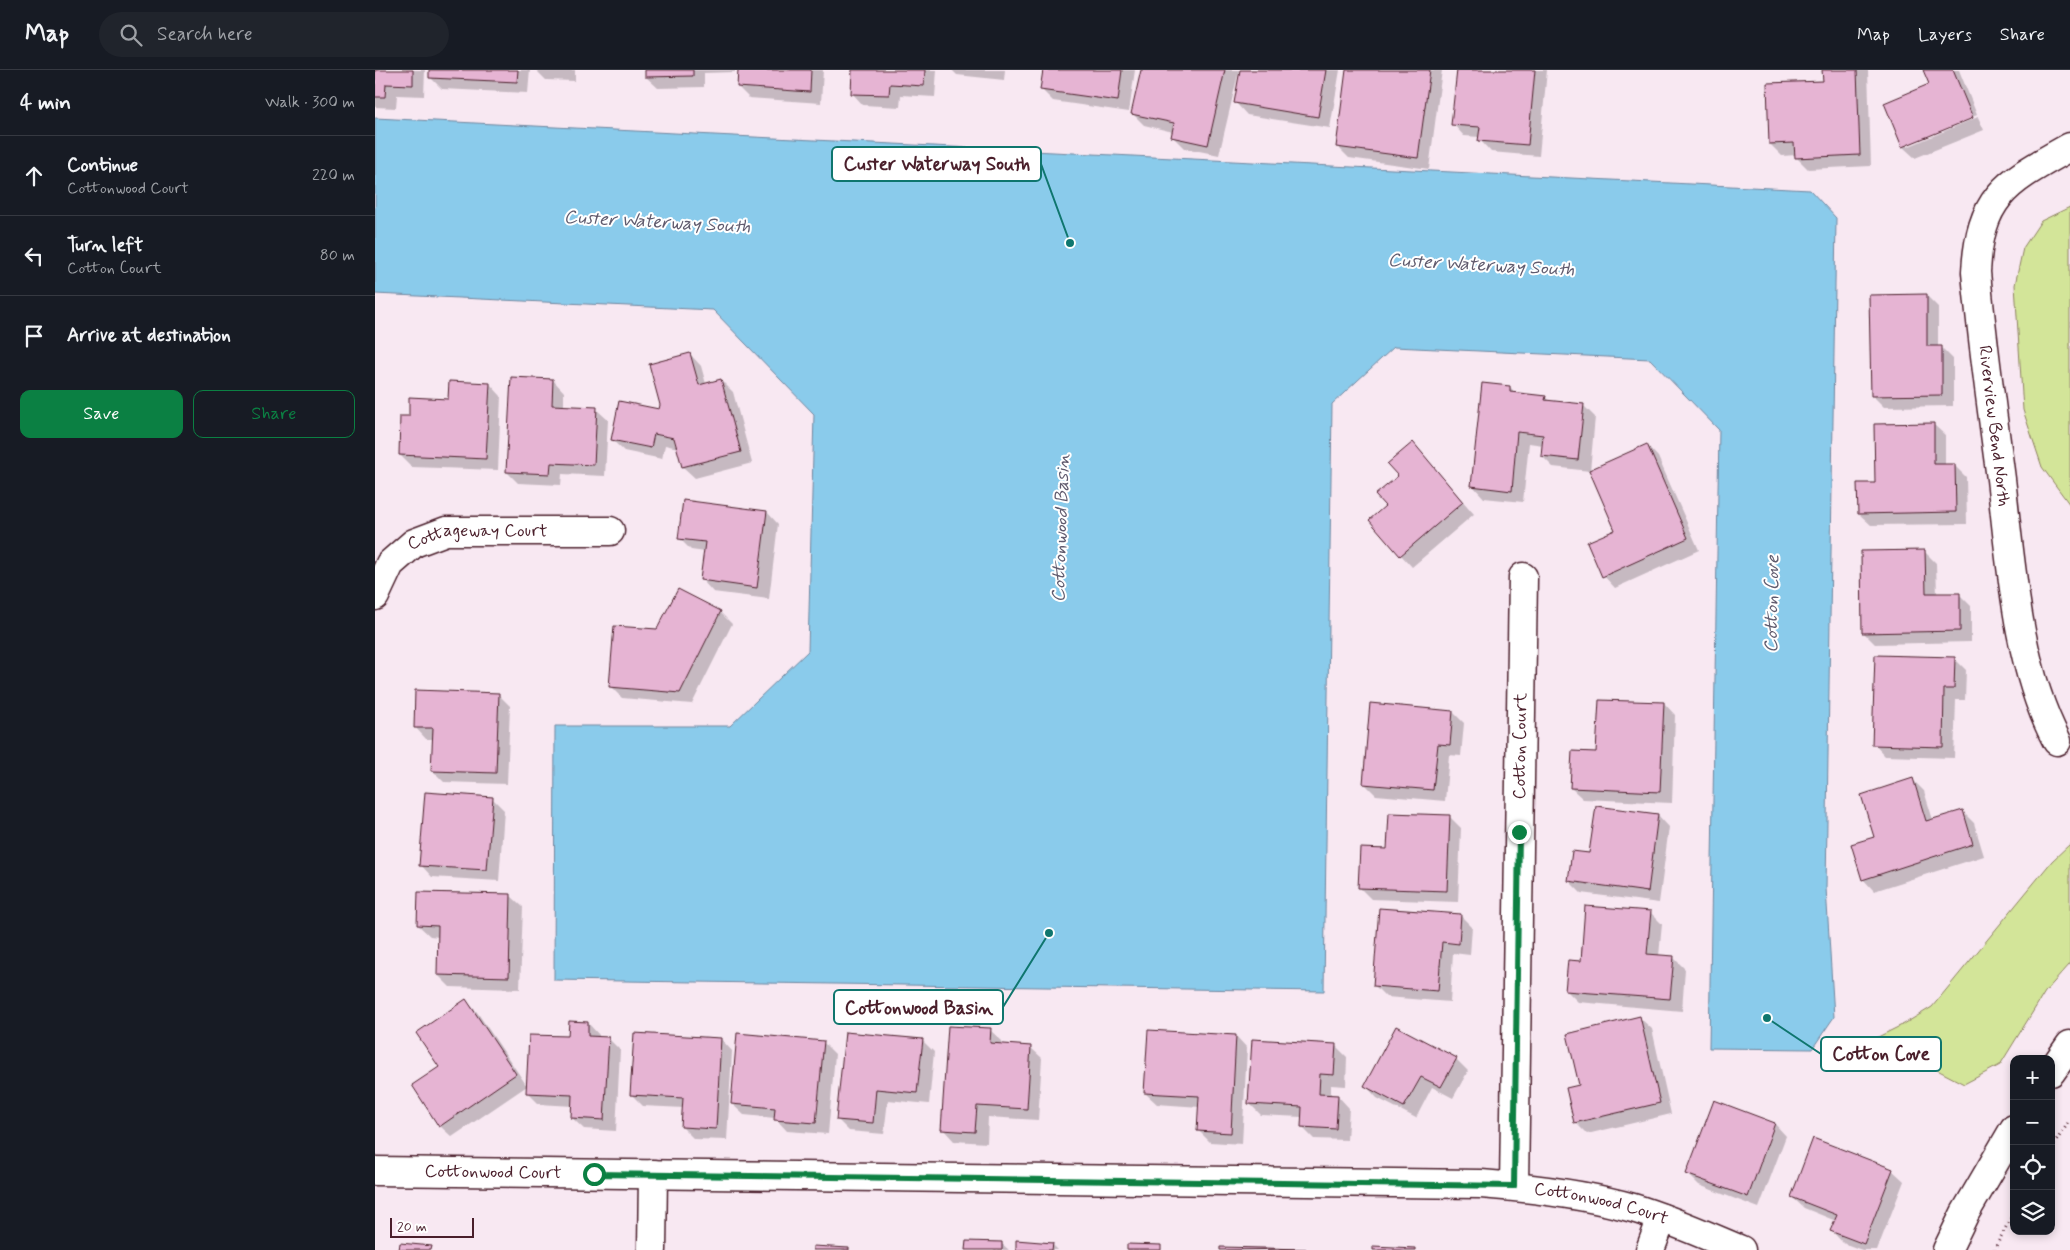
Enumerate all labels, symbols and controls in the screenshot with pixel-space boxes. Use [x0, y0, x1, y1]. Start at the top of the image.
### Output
search box [99, 12, 449, 57]
text: Map [25, 19, 69, 50]
icon: search [117, 21, 145, 49]
text: Search here [157, 22, 253, 47]
text: Map [1857, 23, 1890, 47]
text: Layers [1918, 23, 1972, 47]
text: Share [2000, 23, 2045, 47]
text: 4 min [20, 89, 71, 117]
text: Walk · 300 m [265, 92, 355, 113]
callout: Custer Waterway South [832, 147, 1041, 181]
text: Custer Waterway South [844, 152, 1030, 177]
text: Continue [67, 153, 138, 178]
icon: ahead [20, 162, 48, 190]
text: 220 m [312, 165, 355, 186]
text: Cottonwood Court [67, 178, 189, 199]
water label: Custer Waterway South [563, 205, 751, 239]
text: Turn left [67, 233, 143, 258]
icon: left [20, 242, 48, 270]
text: 80 m [320, 245, 355, 266]
water label: Custer Waterway South [1387, 248, 1575, 282]
text: Cotton Court [67, 258, 162, 279]
icon: arrive [20, 322, 48, 350]
text: Arrive at destination [67, 323, 231, 348]
street label: Riverview Bend North [1972, 344, 2016, 508]
button: Save [20, 390, 183, 438]
button: Share [193, 390, 355, 438]
water label: Cottonwood Basin [1046, 453, 1076, 603]
street label: Cottageway Court [404, 519, 547, 556]
water label: Cotton Cove [1759, 554, 1785, 653]
street label: Cotton Court [1508, 692, 1533, 799]
route end [1508, 821, 1531, 844]
callout: Cottonwood Basin [834, 990, 1003, 1024]
text: Cottonwood Basin [845, 996, 993, 1021]
callout: Cotton Cove [1821, 1037, 1941, 1071]
text: Cotton Cove [1832, 1042, 1931, 1067]
map controls [2010, 1055, 2055, 1235]
button: + [2010, 1055, 2055, 1100]
button: − [2010, 1100, 2055, 1145]
button: locate [2010, 1145, 2055, 1190]
street label: Cottonwood Court [424, 1160, 562, 1185]
route start [583, 1163, 606, 1186]
street label: Cottonwood Court [1533, 1177, 1672, 1231]
button: layers [2010, 1190, 2055, 1235]
scale bar [390, 1215, 474, 1238]
text: 20 m [397, 1218, 427, 1236]

